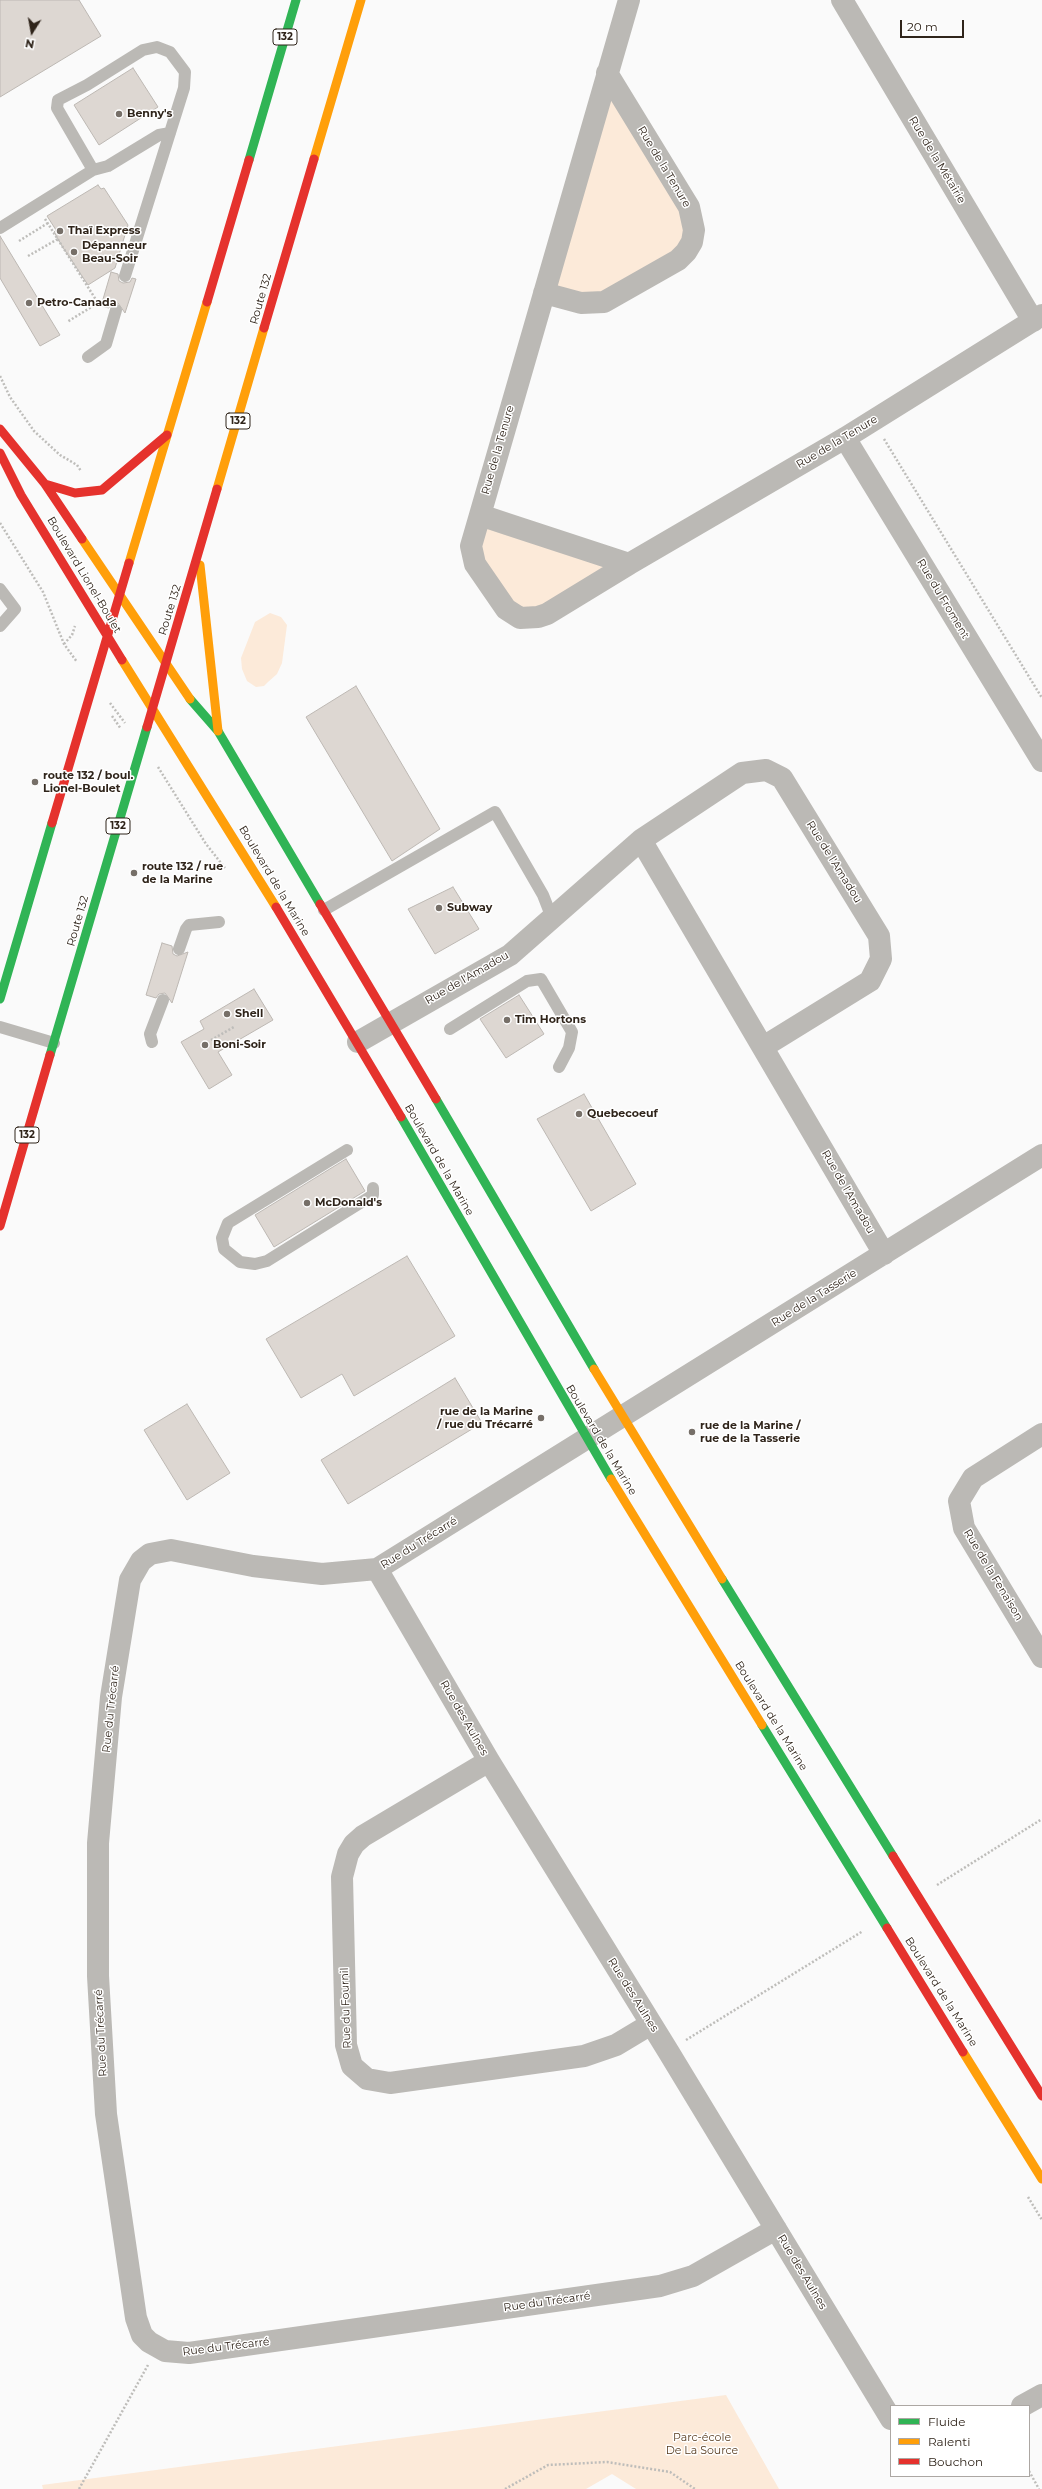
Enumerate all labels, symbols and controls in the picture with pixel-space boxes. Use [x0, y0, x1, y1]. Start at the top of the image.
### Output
north arrow [12, 12, 52, 52]
scale bar [902, 12, 966, 38]
text: 20 m [907, 19, 938, 34]
road number: 132 [273, 29, 297, 45]
text: N [24, 36, 35, 52]
place label: Benny's [127, 107, 172, 121]
marker: Benny's [114, 109, 124, 119]
street label: Rue de la Métairie [906, 114, 968, 206]
street label: Rue de la Tenure [635, 124, 693, 210]
place label: Thaï Express [68, 224, 140, 238]
marker: Thaï Express [55, 226, 65, 236]
place label: Dépanneur Beau-Soir [82, 239, 147, 265]
marker: Dépanneur Beau-Soir [69, 247, 79, 257]
street label: Route 132 [247, 272, 275, 326]
place label: Petro-Canada [37, 296, 116, 310]
marker: Petro-Canada [24, 298, 34, 308]
street label: Rue de la Tenure [479, 404, 517, 496]
road number: 132 [226, 413, 250, 429]
street label: Rue de la Tenure [794, 413, 880, 471]
street label: Boulevard Lionel-Boulet [44, 515, 124, 635]
street label: Rue du Froment [914, 557, 972, 641]
street label: Route 132 [156, 583, 184, 637]
place label: route 132 / boul. Lionel-Boulet [43, 769, 133, 795]
marker: route 132 / boul. Lionel-Boulet [30, 777, 40, 787]
road number: 132 [106, 818, 130, 834]
street label: Rue de l'Amadou [803, 818, 865, 906]
street label: Boulevard de la Marine [236, 823, 312, 939]
place label: route 132 / rue de la Marine [142, 860, 223, 886]
marker: route 132 / rue de la Marine [129, 868, 139, 878]
street label: Route 132 [64, 894, 92, 948]
place label: Subway [447, 901, 492, 915]
marker: Subway [434, 903, 444, 913]
street label: Rue de l'Amadou [423, 949, 511, 1007]
place label: Shell [235, 1007, 263, 1021]
marker: Shell [222, 1009, 232, 1019]
place label: Tim Hortons [515, 1013, 586, 1027]
marker: Tim Hortons [502, 1015, 512, 1025]
place label: Boni-Soir [213, 1038, 266, 1052]
marker: Boni-Soir [200, 1040, 210, 1050]
street label: Boulevard de la Marine [402, 1102, 476, 1218]
place label: Quebecoeuf [587, 1107, 658, 1121]
marker: Quebecoeuf [574, 1109, 584, 1119]
road number: 132 [15, 1127, 39, 1143]
street label: Rue de l'Amadou [819, 1148, 877, 1236]
place label: McDonald's [315, 1196, 382, 1210]
marker: McDonald's [302, 1198, 312, 1208]
street label: Rue de la Tasserie [769, 1266, 859, 1330]
street label: Boulevard de la Marine [563, 1382, 639, 1498]
place label: rue de la Marine / rue du Trécarré [437, 1405, 533, 1431]
marker: rue de la Marine / rue du Trécarré [536, 1413, 546, 1423]
place label: rue de la Marine / rue de la Tasserie [700, 1419, 801, 1445]
marker: rue de la Marine / rue de la Tasserie [687, 1427, 697, 1437]
street label: Rue du Trécarré [378, 1514, 460, 1572]
street label: Rue de la Fenaison [961, 1527, 1025, 1623]
street label: Boulevard de la Marine [732, 1659, 810, 1773]
street label: Rue du Trécarré [100, 1665, 122, 1753]
street label: Rue des Aulnes [437, 1678, 491, 1758]
street label: Boulevard de la Marine [902, 1935, 980, 2049]
street label: Rue des Aulnes [605, 1956, 661, 2034]
street label: Rue du Fournil [338, 1967, 354, 2049]
street label: Rue du Trécarré [92, 1989, 110, 2077]
street label: Rue des Aulnes [775, 2232, 829, 2312]
street label: Rue du Trécarré [503, 2289, 591, 2315]
street label: Rue du Trécarré [182, 2335, 270, 2359]
legend [890, 2405, 1030, 2477]
text: Fluide [928, 2414, 966, 2429]
park label: Parc-école De La Source [666, 2431, 738, 2457]
text: Ralenti [928, 2434, 970, 2449]
text: Bouchon [928, 2454, 983, 2469]

